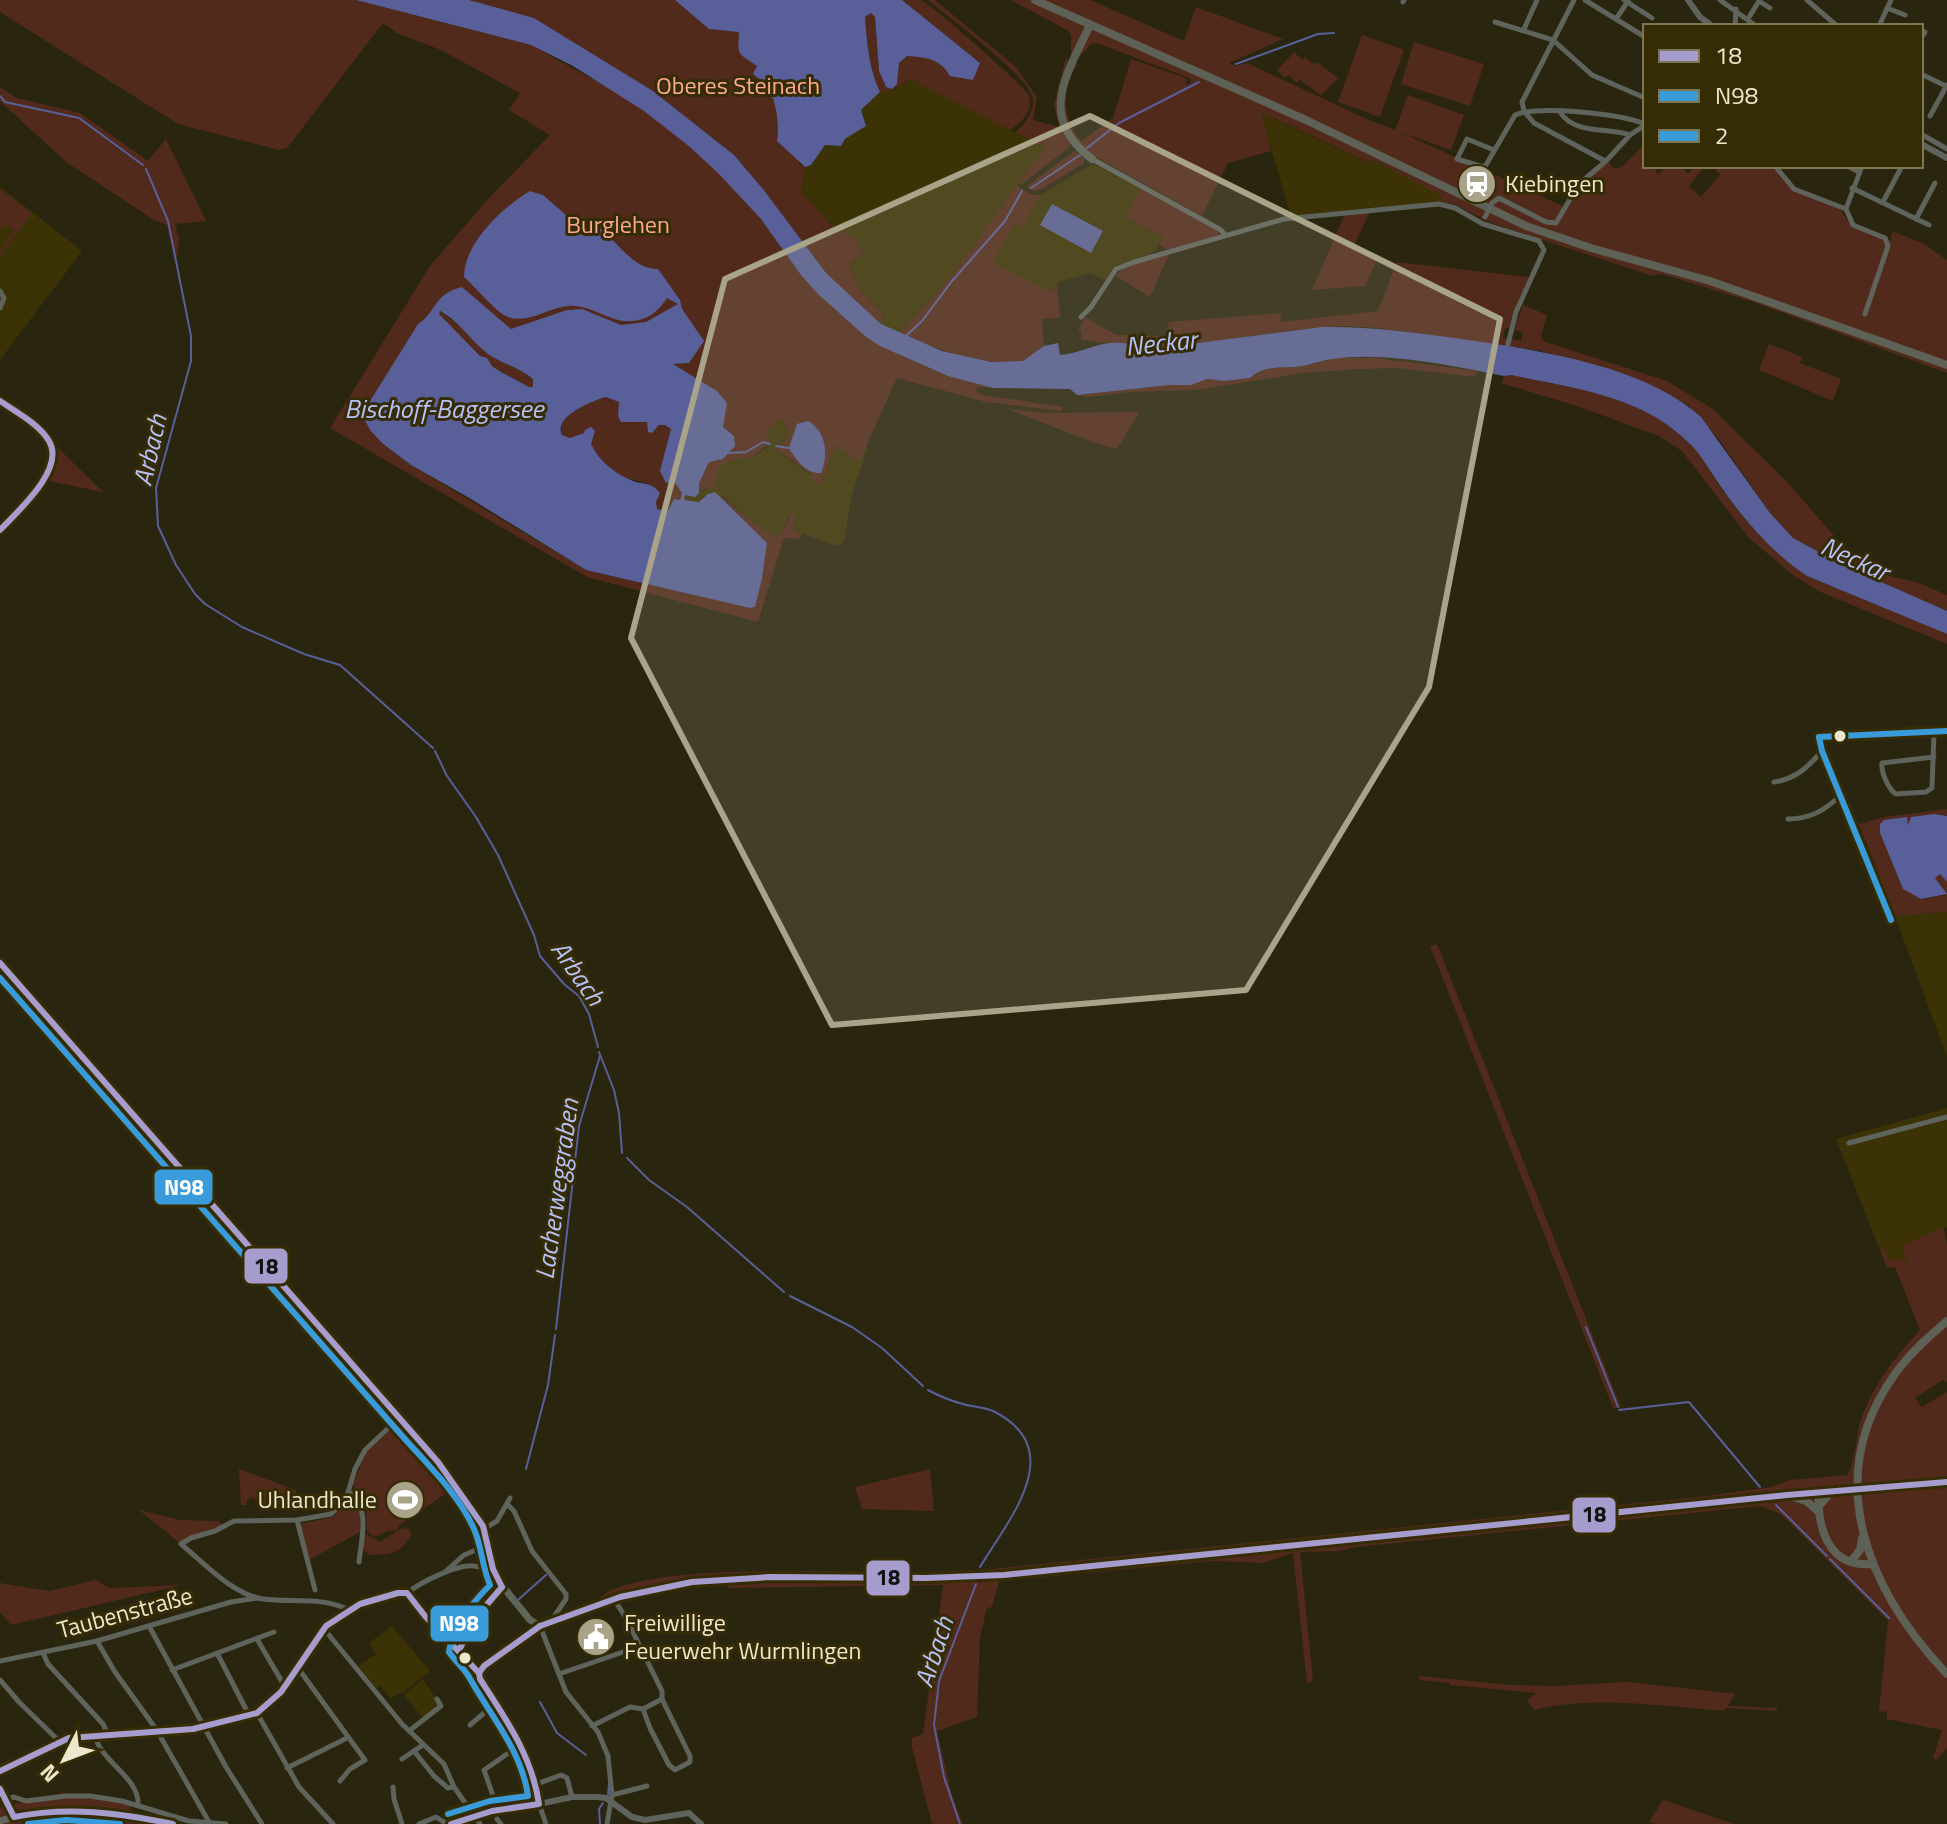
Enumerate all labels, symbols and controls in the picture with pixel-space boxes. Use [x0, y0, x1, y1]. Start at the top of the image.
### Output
legend [1643, 24, 1923, 168]
text: 18 [1715, 37, 1742, 73]
park label: Oberes Steinach [656, 67, 820, 103]
text: N98 [1715, 77, 1758, 113]
text: 2 [1715, 117, 1728, 153]
station icon: Kiebingen [1456, 163, 1498, 205]
place label: Kiebingen [1505, 165, 1604, 201]
park label: Burglehen [566, 206, 670, 242]
water label: Neckar [1123, 319, 1201, 366]
water label: Bischoff-Baggersee [344, 389, 546, 428]
water label: Arbach [122, 409, 177, 489]
water label: Neckar [1815, 526, 1898, 592]
unlabelled marker [1832, 728, 1848, 744]
water label: Arbach [542, 932, 616, 1014]
water label: Lacherweggraben [525, 1095, 589, 1282]
line badge: N98 [153, 1168, 214, 1206]
text: N98 [164, 1170, 204, 1204]
line badge: 18 [243, 1247, 289, 1285]
text: 18 [254, 1249, 278, 1283]
sports icon: Uhlandhalle [384, 1479, 426, 1521]
place label: Uhlandhalle [257, 1481, 377, 1517]
line badge: 18 [1571, 1496, 1617, 1534]
text: 18 [1582, 1497, 1606, 1531]
line badge: 18 [865, 1559, 911, 1597]
text: 18 [876, 1560, 900, 1594]
street label: Taubenstraße [53, 1577, 196, 1647]
line badge: N98 [429, 1604, 490, 1643]
place label: Freiwillige Feuerwehr Wurmlingen [624, 1604, 861, 1668]
text: N98 [439, 1606, 479, 1640]
water label: Arbach [904, 1611, 964, 1692]
public building icon: Freiwillige Feuerwehr Wurmlingen [575, 1616, 617, 1658]
unlabelled marker [457, 1650, 473, 1666]
north arrow [24, 1720, 104, 1800]
text: N [31, 1756, 67, 1790]

